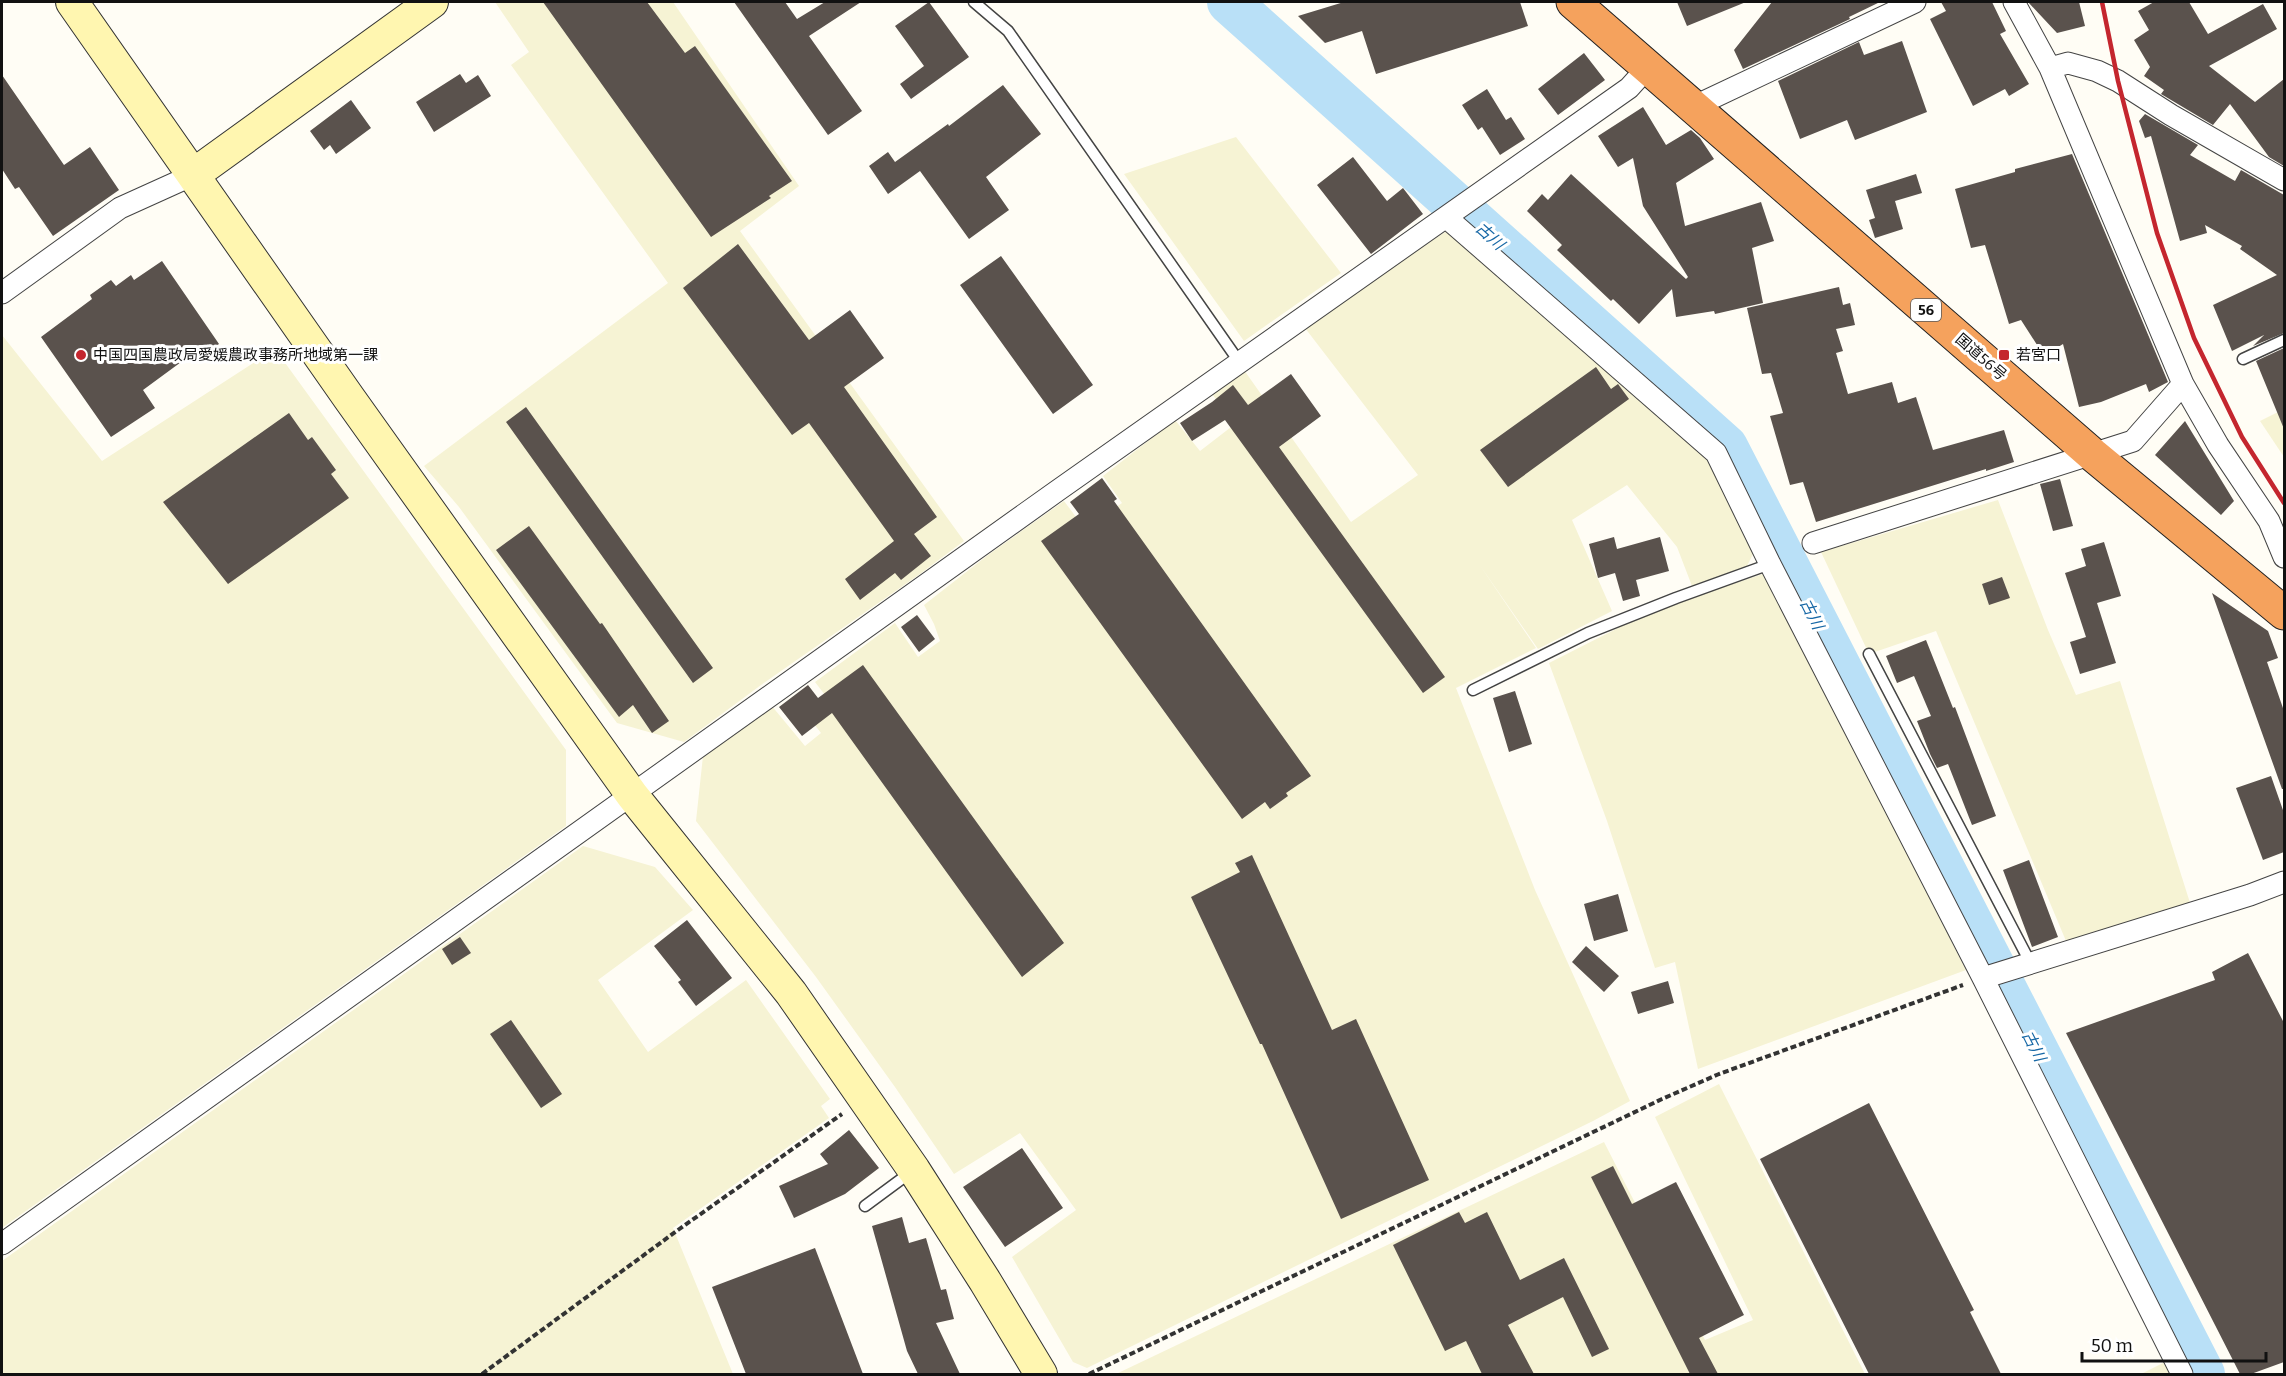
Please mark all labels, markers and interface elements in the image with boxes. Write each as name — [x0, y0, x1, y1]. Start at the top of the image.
water label: 古川 — [1472, 218, 1510, 255]
road number: 56 — [1911, 299, 1941, 321]
street label: 国道56号 — [1952, 330, 2010, 384]
place label: 中国四国農政局愛媛農政事務所地域第一課 — [93, 346, 378, 364]
place label: 若宮口 — [2016, 346, 2061, 364]
marker: 中国四国農政局愛媛農政事務所地域第一課 — [74, 348, 88, 362]
marker: 若宮口 — [1997, 348, 2011, 362]
water label: 古川 — [1796, 595, 1829, 634]
water label: 古川 — [2018, 1027, 2051, 1066]
scale bar — [2082, 1325, 2266, 1363]
text: 50 m — [2091, 1335, 2133, 1357]

